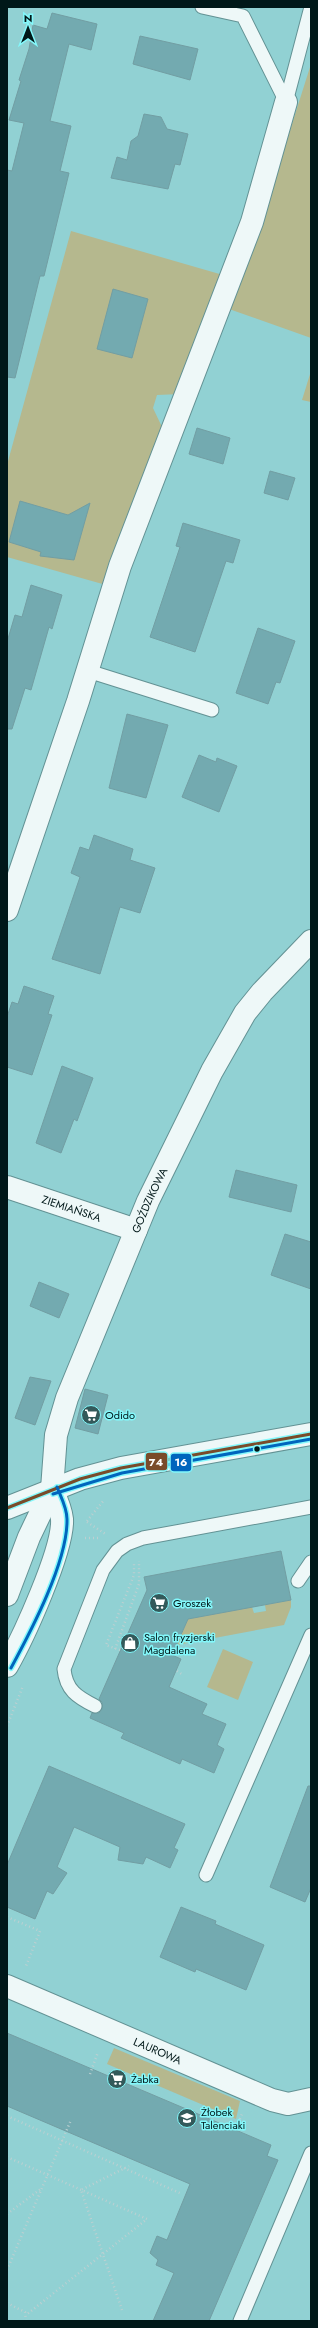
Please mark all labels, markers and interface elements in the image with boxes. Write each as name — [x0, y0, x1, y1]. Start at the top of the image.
north arrow — [8, 8, 48, 48]
text: N — [24, 10, 32, 26]
street label: GOŹDZIKOWA — [128, 1164, 172, 1235]
street label: ZIEMIAŃSKA — [40, 1191, 104, 1226]
supermarket icon: Odido — [80, 1404, 102, 1426]
place label: Odido — [105, 1407, 135, 1423]
unlabelled marker — [252, 1444, 262, 1454]
line badge: 74 — [145, 1452, 168, 1471]
line badge: 16 — [170, 1453, 192, 1472]
text: 74 — [149, 1454, 163, 1470]
text: 16 — [175, 1454, 187, 1470]
supermarket icon: Groszek — [148, 1592, 170, 1614]
place label: Groszek — [173, 1595, 211, 1611]
place label: Salon fryzjerski Magdalena — [144, 1629, 215, 1658]
shop icon: Salon fryzjerski Magdalena — [119, 1632, 141, 1654]
street label: LAUROWA — [131, 2033, 185, 2069]
supermarket icon: Żabka — [106, 2068, 128, 2090]
place label: Żabka — [131, 2071, 159, 2087]
place label: Żłobek Talenciaki — [201, 2104, 246, 2133]
school or university icon: Żłobek Talenciaki — [176, 2107, 198, 2129]

